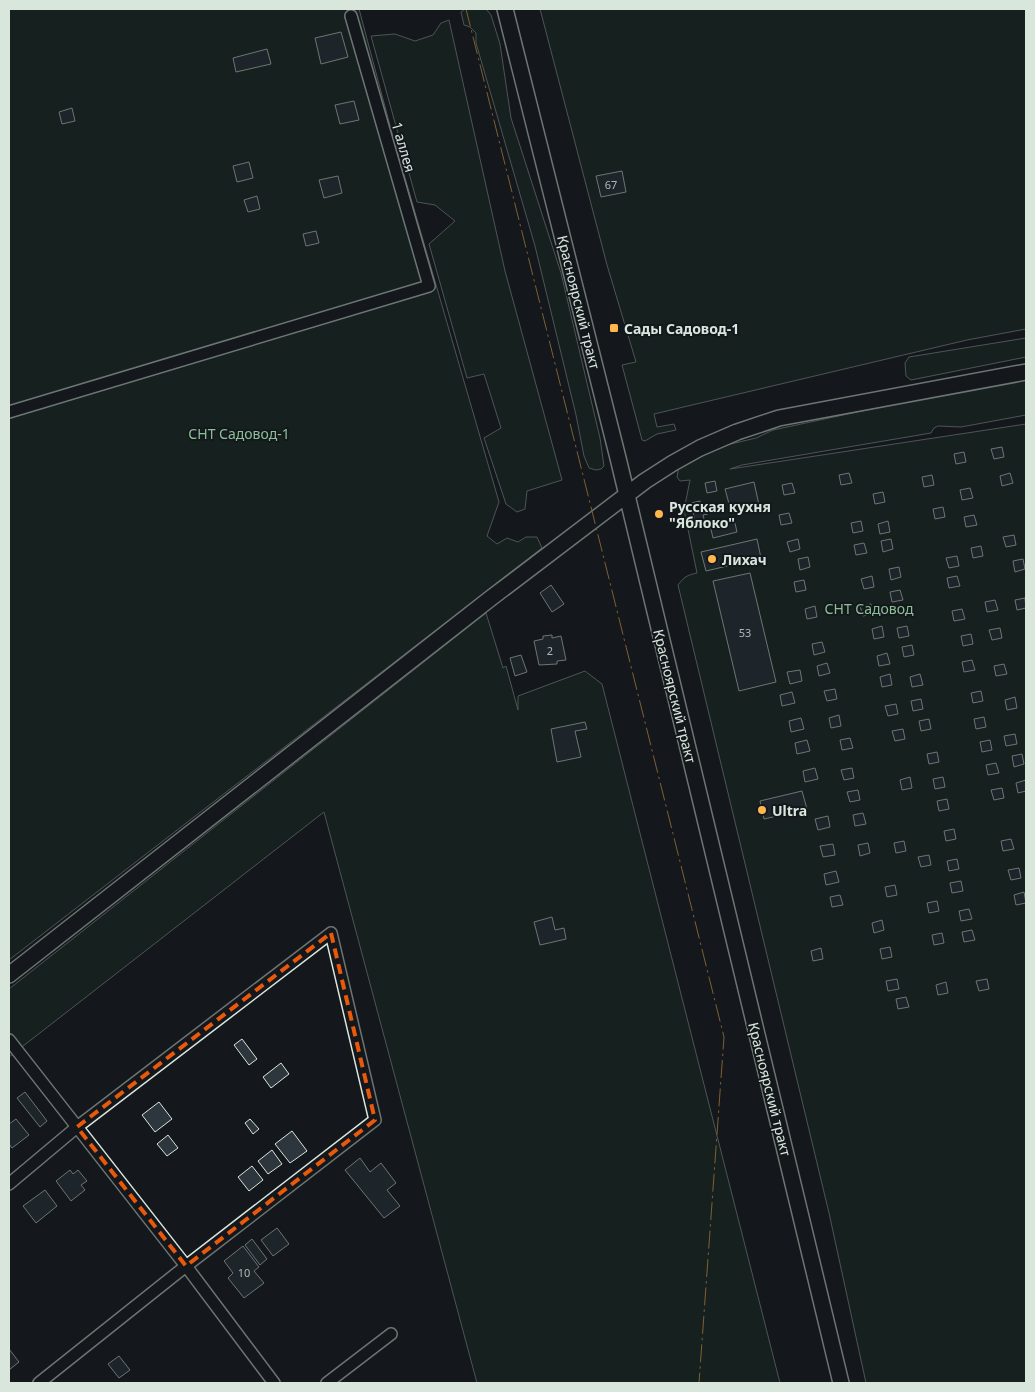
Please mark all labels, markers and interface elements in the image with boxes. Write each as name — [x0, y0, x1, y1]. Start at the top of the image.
street label: 1 аллея — [388, 120, 420, 174]
house number: 67 — [605, 177, 617, 192]
street label: Красноярский тракт — [553, 233, 605, 371]
place label: Сады Садовод-1 — [624, 319, 739, 338]
marker: Сады Садовод-1 — [608, 322, 620, 334]
park label: СНТ Садовод-1 — [188, 424, 290, 443]
place label: Русская кухня "Яблоко" — [669, 497, 771, 532]
marker: Русская кухня "Яблоко" — [653, 508, 665, 520]
place label: Лихач — [722, 550, 767, 569]
marker: Лихач — [706, 553, 718, 565]
park label: СНТ Садовод — [825, 599, 914, 618]
house number: 53 — [739, 625, 751, 640]
street label: Красноярский тракт — [649, 627, 701, 765]
house number: 2 — [547, 643, 553, 658]
place label: Ultra — [772, 801, 807, 820]
marker: Ultra — [756, 804, 768, 816]
street label: Красноярский тракт — [744, 1020, 796, 1158]
house number: 10 — [238, 1265, 250, 1280]

